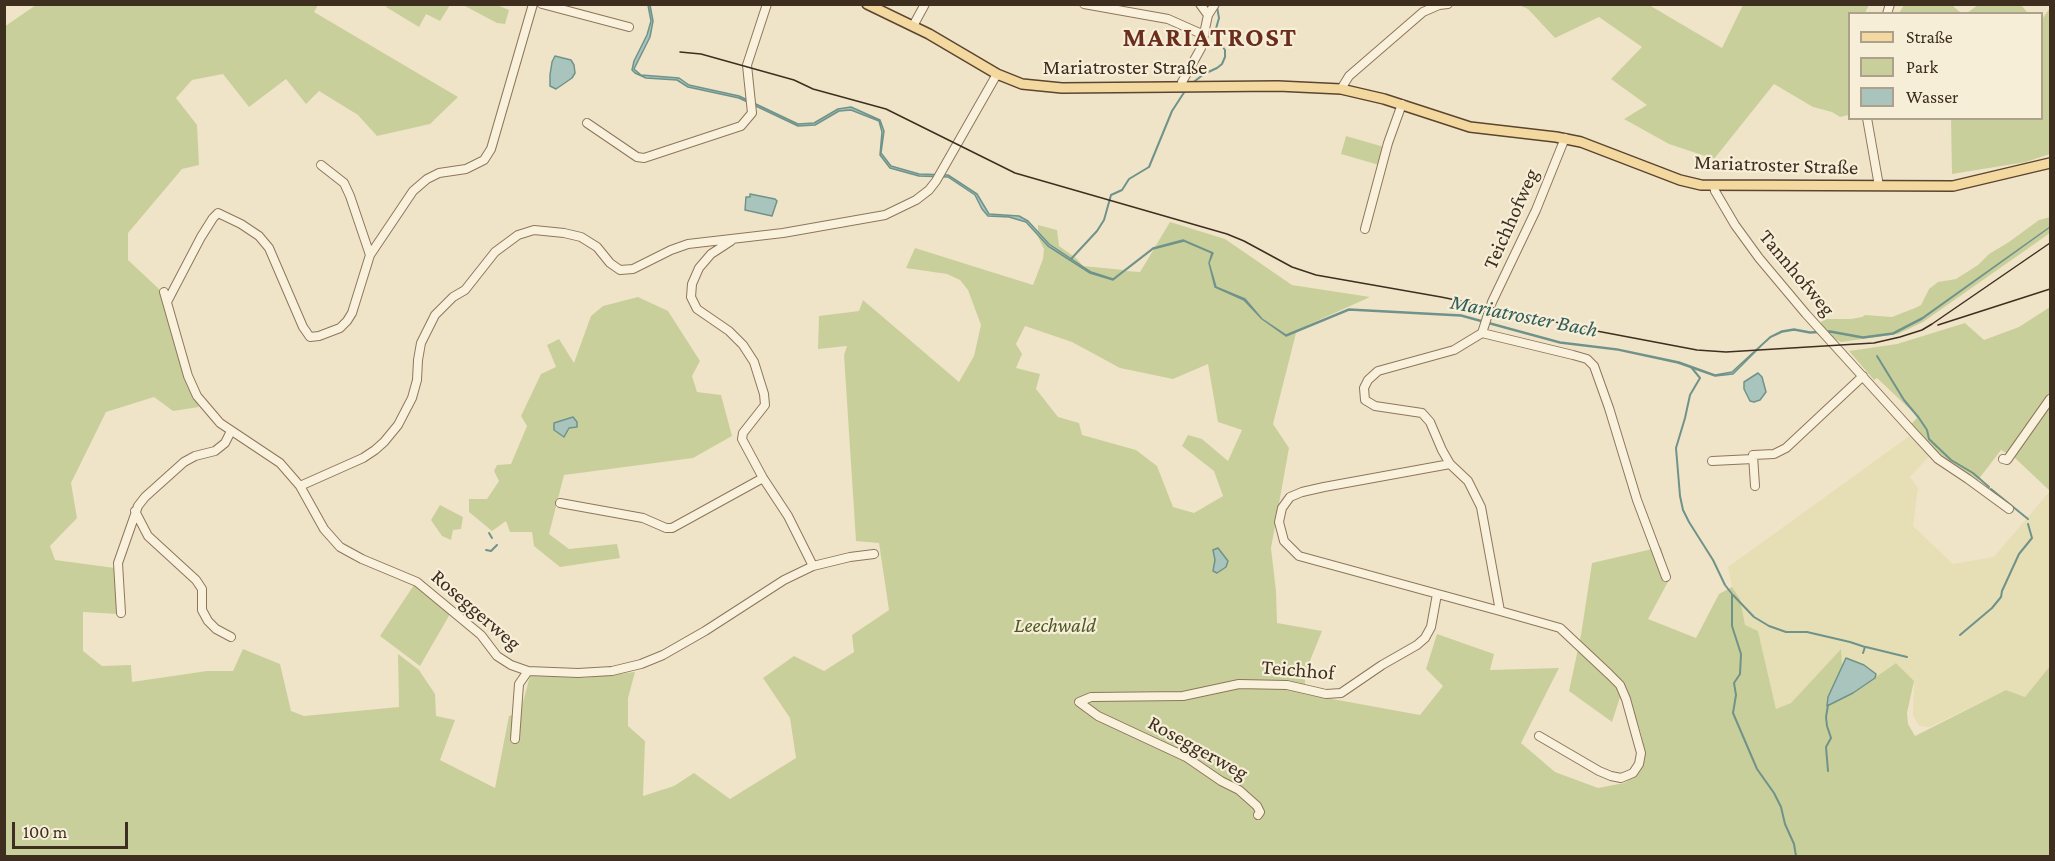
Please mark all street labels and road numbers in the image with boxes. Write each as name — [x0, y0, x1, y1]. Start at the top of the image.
street label: Mariatroster Straße — [1043, 55, 1207, 81]
street label: Mariatroster Straße — [1693, 150, 1859, 180]
street label: Teichhofweg — [1478, 165, 1544, 273]
street label: Tannhofweg — [1754, 225, 1840, 321]
street label: Roseggerweg — [426, 564, 526, 656]
street label: Teichhof — [1260, 654, 1336, 686]
street label: Roseggerweg — [1143, 710, 1253, 786]

